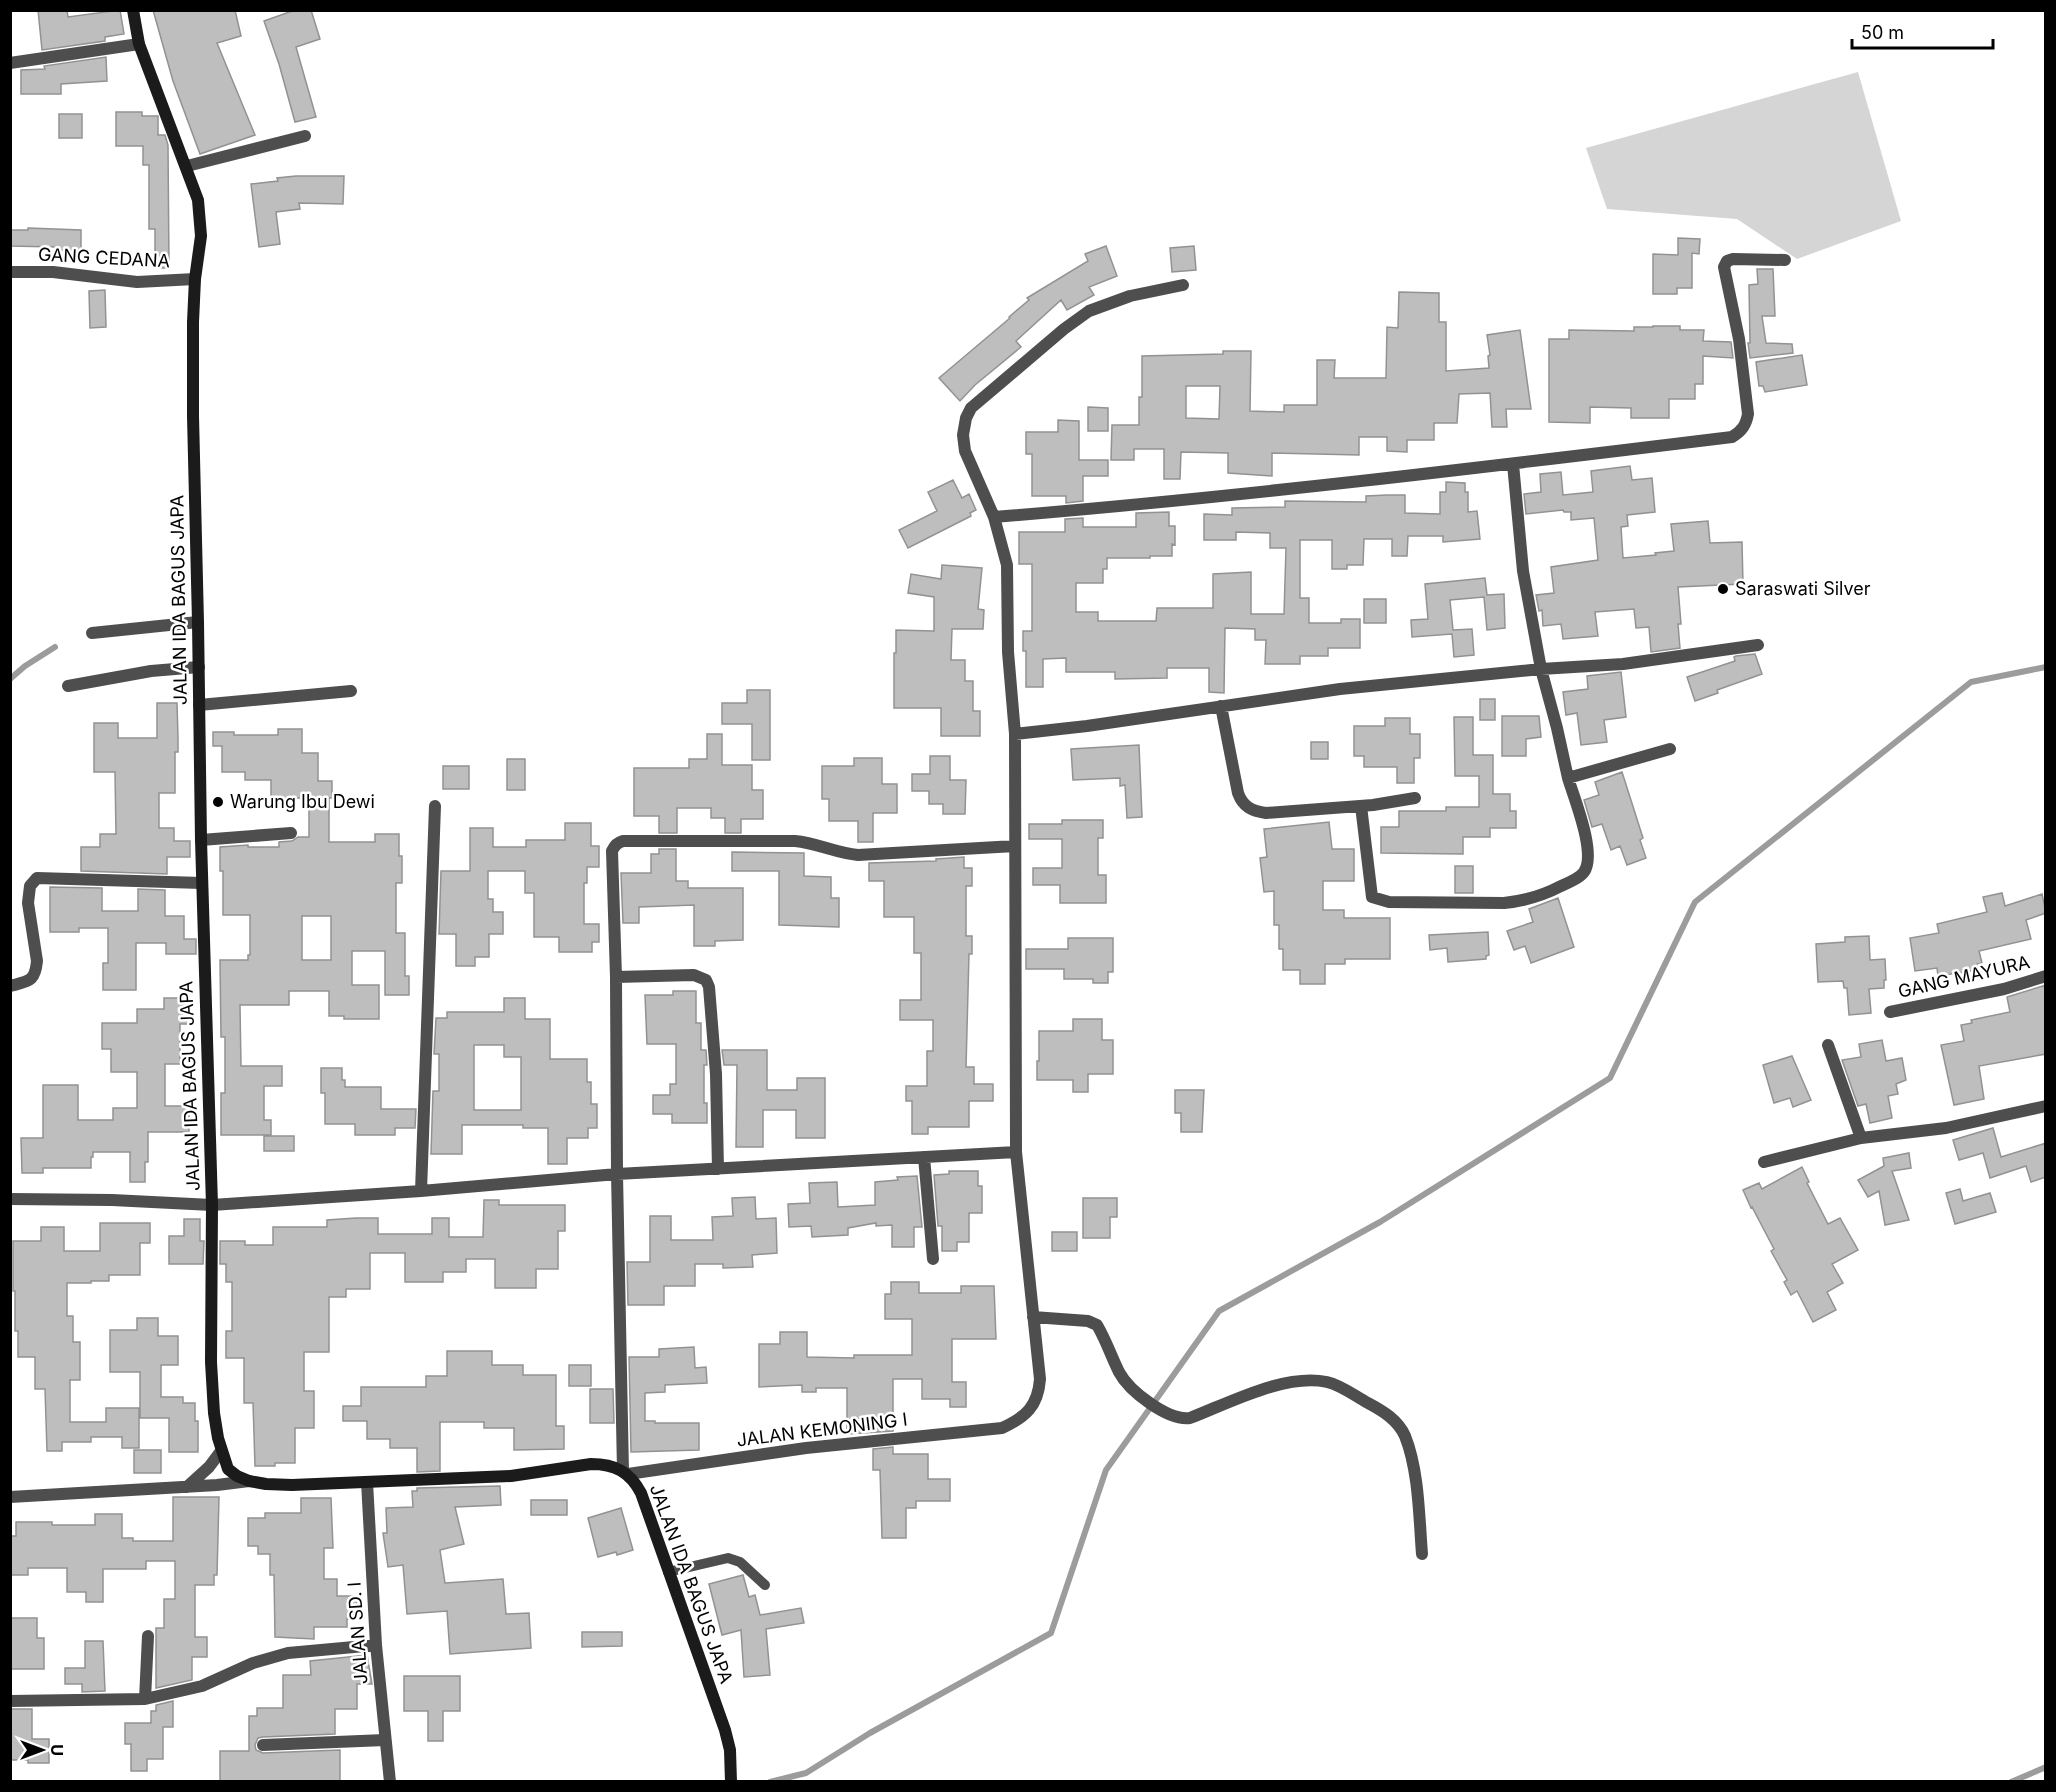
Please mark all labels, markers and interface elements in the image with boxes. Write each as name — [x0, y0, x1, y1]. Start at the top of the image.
scale bar — [1852, 12, 1993, 50]
text: 50 m — [1861, 22, 1904, 43]
street label: GANG CEDANA — [37, 244, 171, 271]
street label: JALAN IDA BAGUS JAPA — [166, 495, 191, 705]
place label: Saraswati Silver — [1735, 578, 1871, 599]
marker: Saraswati Silver — [1716, 582, 1730, 596]
place label: Warung Ibu Dewi — [230, 791, 375, 812]
marker: Warung Ibu Dewi — [211, 795, 225, 809]
street label: GANG MAYURA — [1896, 951, 2032, 1002]
street label: JALAN IDA BAGUS JAPA — [175, 981, 204, 1191]
street label: JALAN KEMONING I — [735, 1409, 908, 1450]
street label: JALAN IDA BAGUS JAPA — [646, 1481, 737, 1686]
street label: JALAN SD. I — [343, 1581, 372, 1685]
north arrow — [12, 1720, 72, 1780]
text: U — [47, 1744, 67, 1756]

